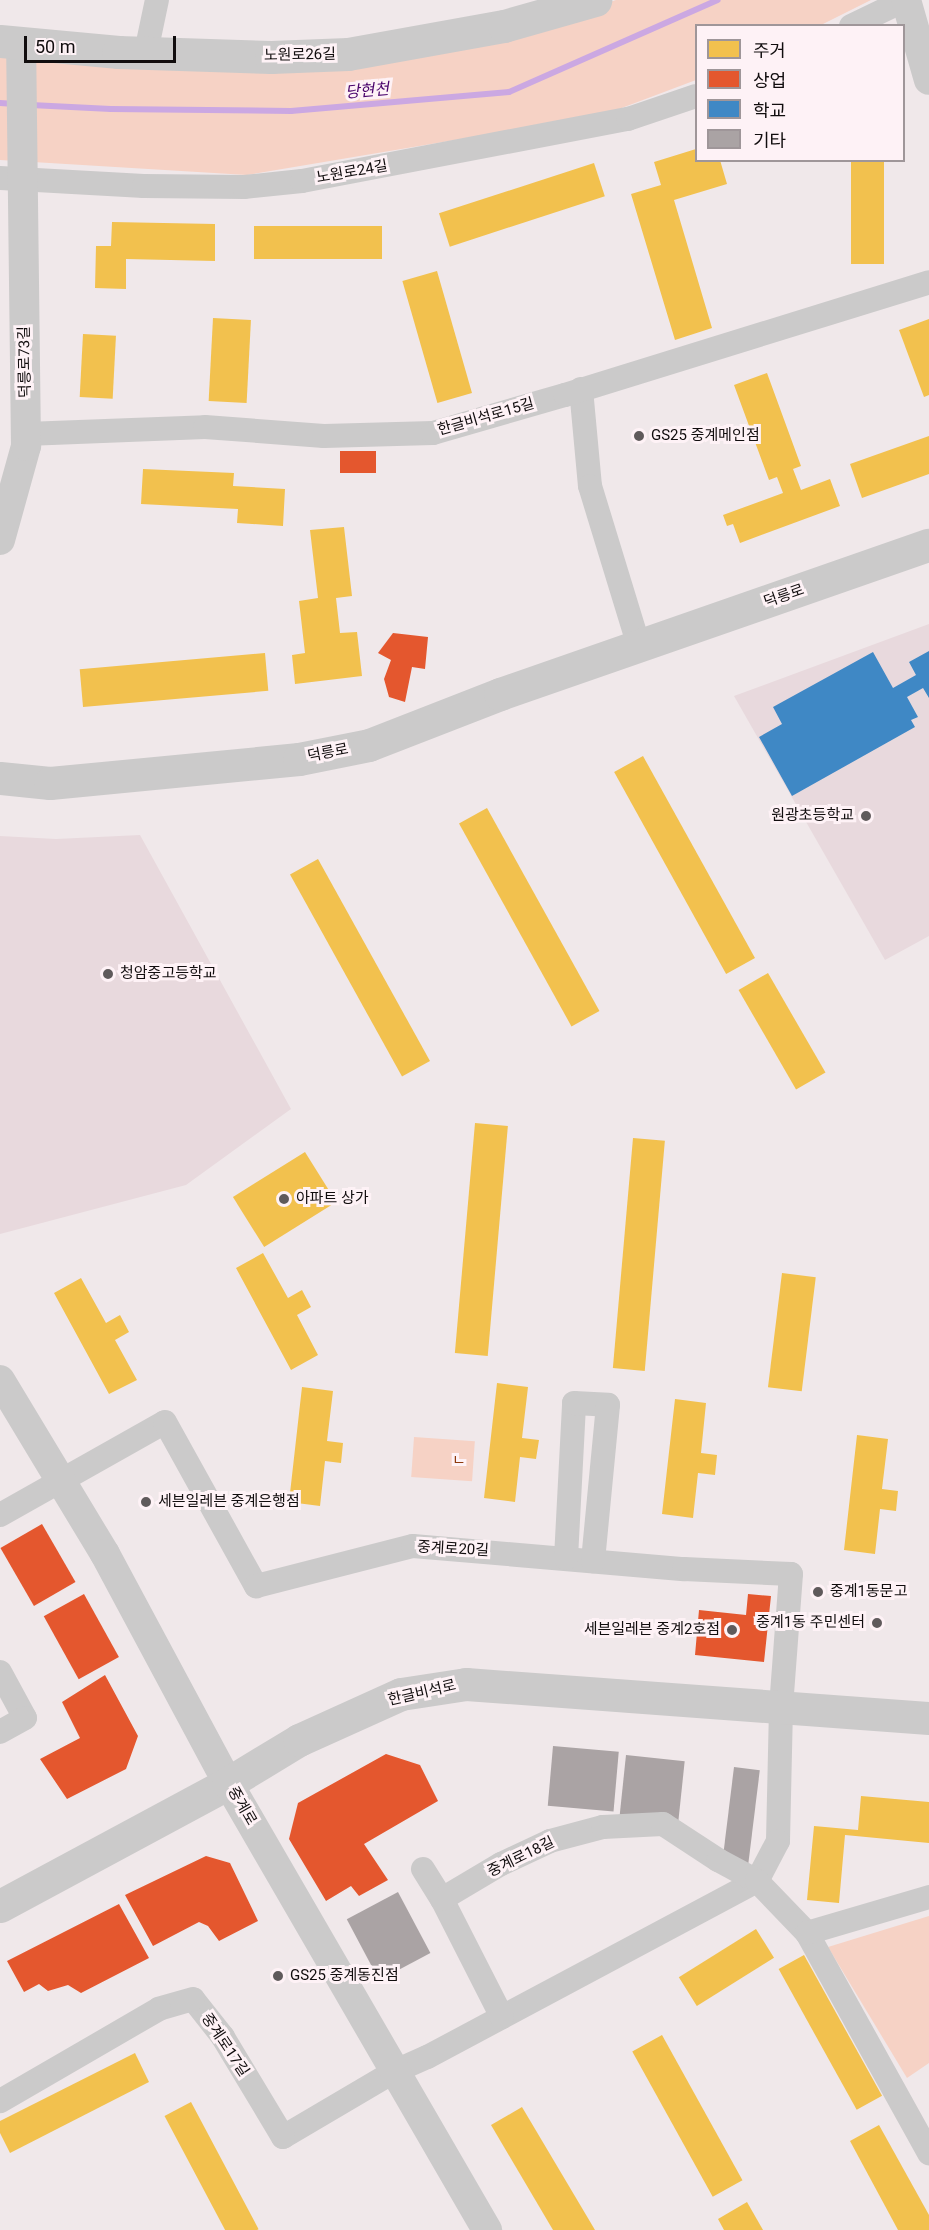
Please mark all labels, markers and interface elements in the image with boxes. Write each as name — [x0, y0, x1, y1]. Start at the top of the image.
scale bar — [27, 24, 178, 62]
legend — [695, 24, 905, 162]
text: 50 m — [35, 36, 75, 57]
text: 주거 — [753, 40, 786, 61]
street label: 노원로26길 — [264, 45, 336, 65]
text: 상업 — [753, 70, 786, 91]
water label: 당현천 — [344, 80, 390, 102]
text: 학교 — [753, 100, 786, 121]
text: 기타 — [753, 130, 786, 151]
street label: 노원로24길 — [315, 157, 389, 187]
street label: 덕릉로73길 — [15, 326, 35, 398]
street label: 한글비석로15길 — [436, 395, 536, 439]
place label: GS25 중계메인점 — [651, 427, 760, 445]
marker: GS25 중계메인점 — [632, 429, 646, 443]
street label: 덕릉로 — [761, 581, 807, 611]
street label: 덕릉로 — [306, 740, 350, 766]
place label: 원광초등학교 — [771, 807, 854, 825]
marker: 원광초등학교 — [859, 809, 873, 823]
place label: 청암중고등학교 — [120, 965, 217, 983]
marker: 청암중고등학교 — [101, 967, 115, 981]
place label: 아파트 상가 — [296, 1190, 369, 1208]
marker: 아파트 상가 — [277, 1192, 291, 1206]
park label: ㄴ — [452, 1452, 466, 1470]
place label: 세븐일레븐 중계은행점 — [158, 1493, 300, 1511]
marker: 세븐일레븐 중계은행점 — [139, 1495, 153, 1509]
street label: 중계로20길 — [417, 1538, 489, 1560]
place label: 중계1동문고 — [830, 1583, 907, 1601]
marker: 중계1동문고 — [811, 1585, 825, 1599]
place label: 중계1동 주민센터 — [756, 1614, 865, 1632]
marker: 중계1동 주민센터 — [870, 1616, 884, 1630]
place label: 세븐일레븐 중계2호점 — [584, 1621, 720, 1639]
marker: 세븐일레븐 중계2호점 — [725, 1623, 739, 1637]
street label: 한글비석로 — [386, 1676, 458, 1710]
street label: 중계로 — [224, 1784, 260, 1828]
street label: 중계로18길 — [485, 1833, 557, 1881]
place label: GS25 중계동진점 — [290, 1967, 399, 1985]
marker: GS25 중계동진점 — [271, 1969, 285, 1983]
street label: 중계로17길 — [197, 2010, 253, 2080]

